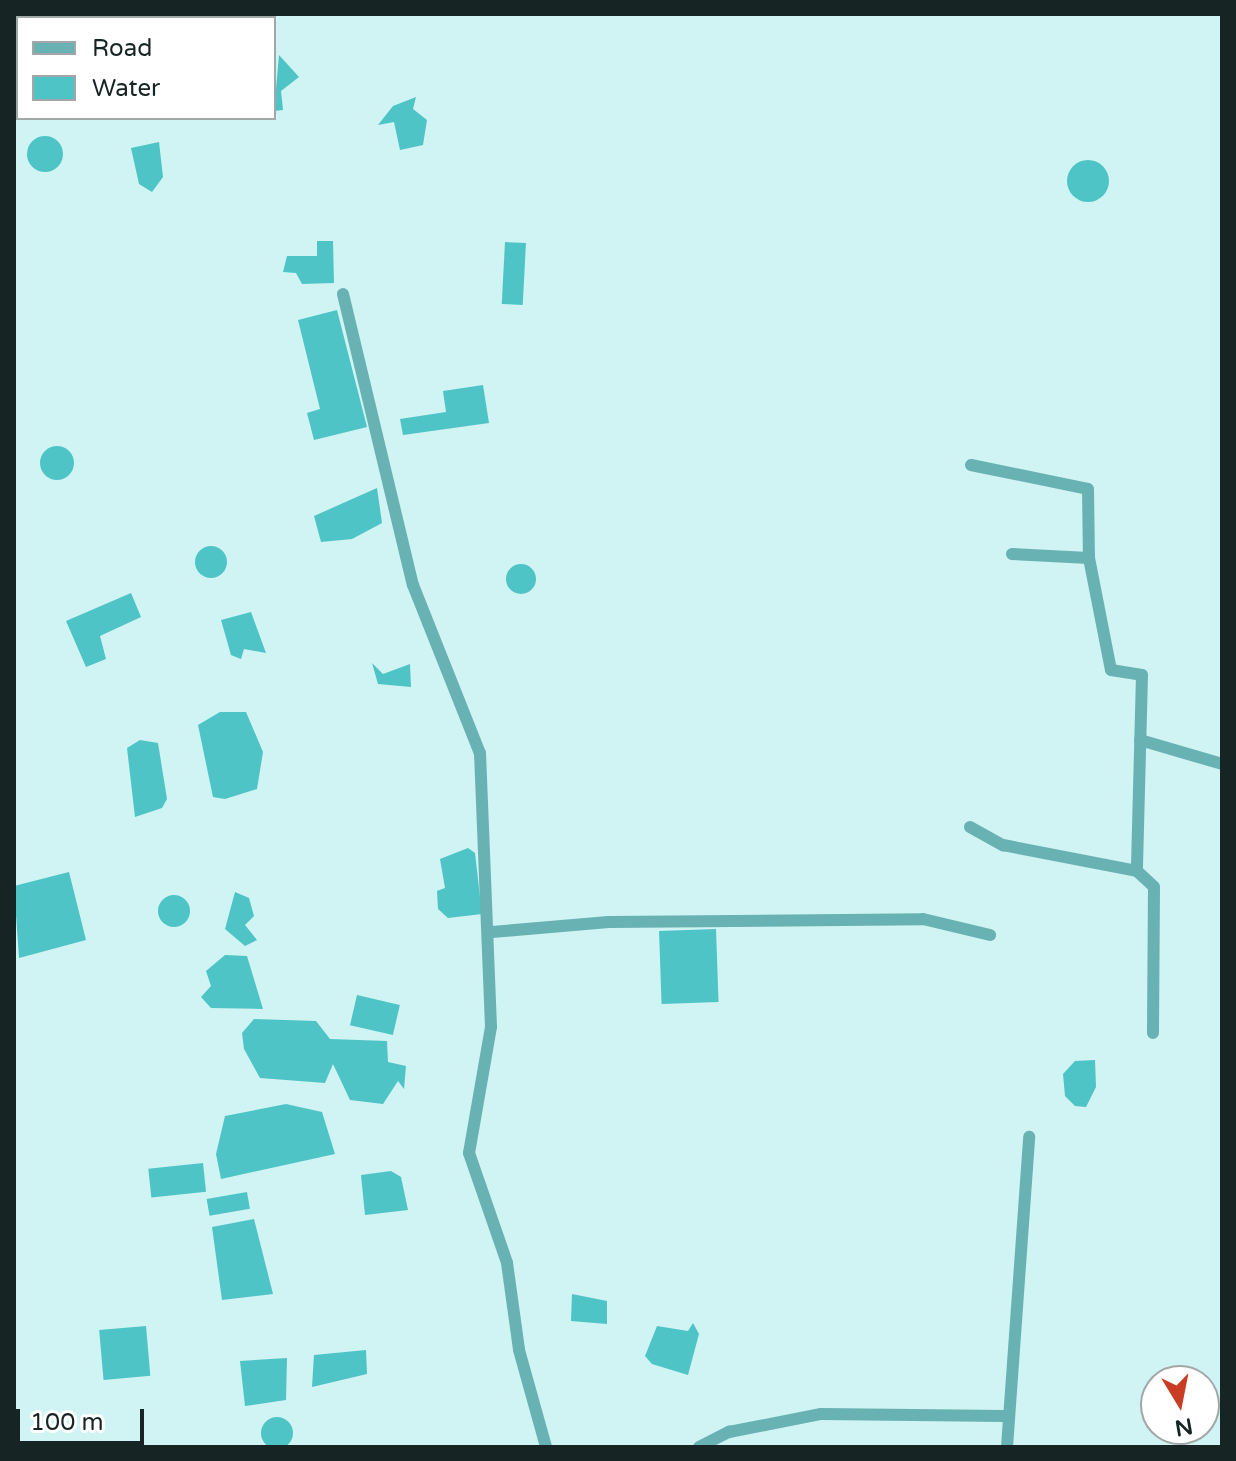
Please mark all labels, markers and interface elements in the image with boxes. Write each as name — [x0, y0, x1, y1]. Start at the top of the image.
legend — [16, 16, 276, 120]
text: Road — [92, 34, 152, 63]
text: Water — [92, 74, 160, 103]
north arrow — [1140, 1365, 1220, 1445]
scale bar — [20, 1393, 148, 1443]
text: 100 m — [30, 1408, 104, 1437]
text: N — [1173, 1412, 1195, 1441]

